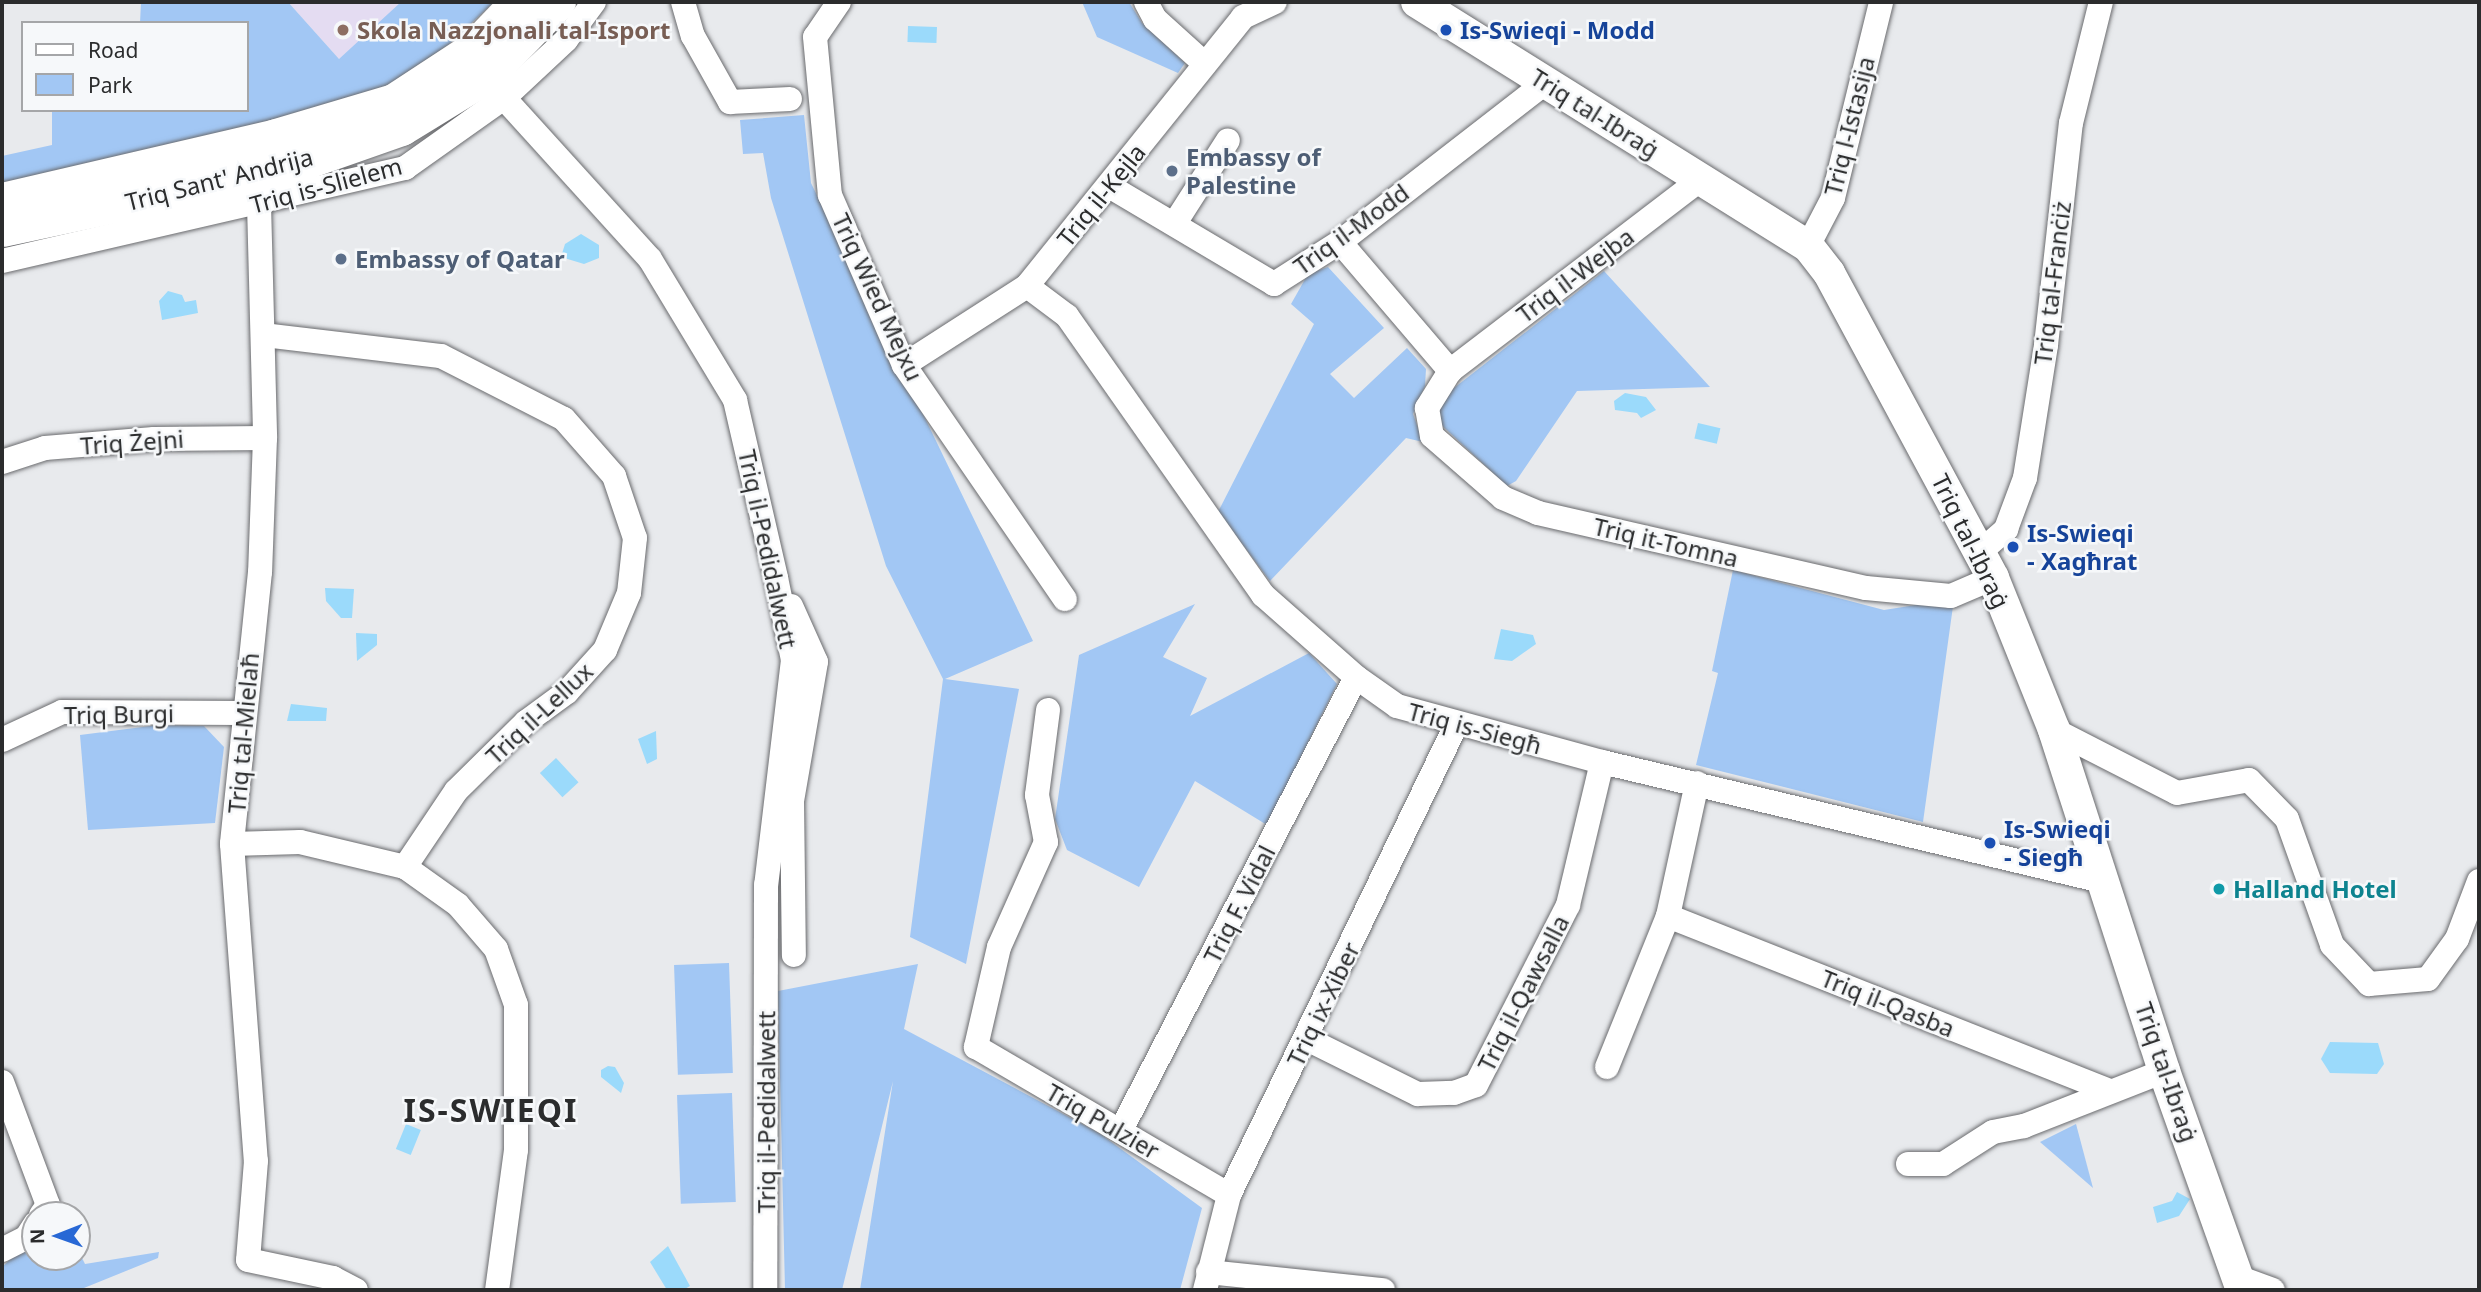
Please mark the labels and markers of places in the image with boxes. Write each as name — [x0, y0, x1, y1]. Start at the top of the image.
place label: Skola Nazzjonali tal-Isport — [357, 16, 670, 44]
place label: Is-Swieqi - Modd — [1460, 16, 1655, 44]
marker: Skola Nazzjonali tal-Isport — [335, 22, 351, 38]
marker: Is-Swieqi - Modd — [1438, 22, 1454, 38]
place label: Embassy of Palestine — [1186, 143, 1321, 199]
marker: Embassy of Palestine — [1164, 163, 1180, 179]
place label: Embassy of Qatar — [355, 245, 565, 273]
marker: Embassy of Qatar — [333, 251, 349, 267]
place label: Is-Swieqi - Xagħrat — [2027, 519, 2137, 575]
marker: Is-Swieqi - Xagħrat — [2005, 539, 2021, 555]
place label: Is-Swieqi - Siegħ — [2004, 815, 2111, 871]
marker: Is-Swieqi - Siegħ — [1982, 835, 1998, 851]
place label: Halland Hotel — [2233, 875, 2397, 903]
marker: Halland Hotel — [2211, 881, 2227, 897]

